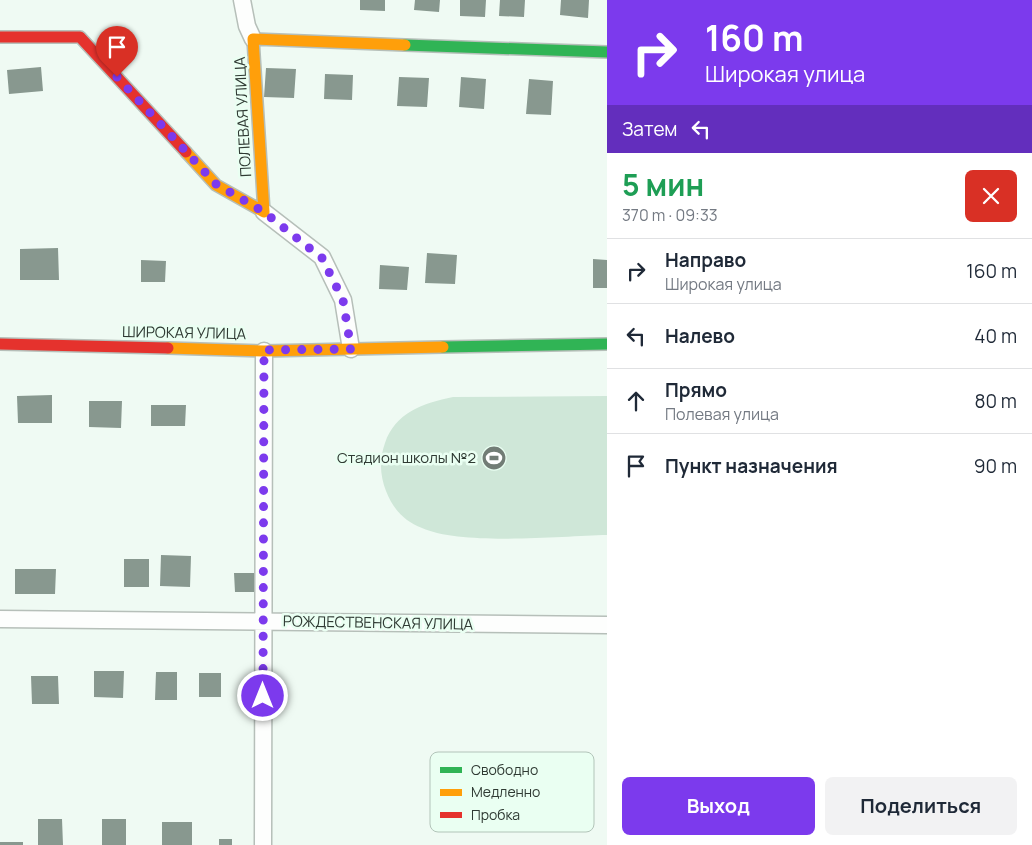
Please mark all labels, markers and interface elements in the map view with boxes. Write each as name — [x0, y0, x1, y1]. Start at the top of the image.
text: 160 m — [705, 14, 804, 62]
icon: right — [622, 20, 687, 85]
pin — [96, 26, 138, 77]
icon: arrive — [103, 33, 131, 61]
street label: ПОЛЕВАЯ УЛИЦА — [229, 56, 256, 178]
text: Широкая улица — [705, 59, 865, 89]
icon: left — [687, 115, 715, 143]
text: Затем — [622, 116, 677, 142]
text: 5 мин — [622, 164, 704, 205]
button: close — [965, 170, 1017, 222]
text: 370 m · 09:33 — [622, 204, 718, 226]
text: Направо — [665, 247, 746, 273]
icon: right — [622, 257, 650, 285]
text: 160 m — [966, 258, 1017, 284]
text: Широкая улица — [665, 273, 782, 295]
street label: ШИРОКАЯ УЛИЦА — [122, 321, 247, 344]
icon: left — [622, 322, 650, 350]
text: Налево — [665, 323, 735, 349]
text: 40 m — [974, 323, 1017, 349]
text: Прямо — [665, 377, 727, 403]
icon: ahead — [622, 387, 650, 415]
text: 80 m — [974, 388, 1017, 414]
text: Полевая улица — [665, 403, 779, 425]
sports icon: Стадион школы №2 — [481, 445, 507, 471]
place label: Стадион школы №2 — [337, 447, 476, 468]
icon: arrive — [622, 452, 650, 480]
text: Пункт назначения — [665, 453, 838, 479]
text: 90 m — [974, 453, 1017, 479]
street label: РОЖДЕСТВЕНСКАЯ УЛИЦА — [283, 610, 474, 635]
position arrow — [236, 669, 288, 721]
legend — [430, 752, 594, 832]
text: Свободно — [471, 760, 538, 779]
button: Выход — [622, 777, 815, 835]
button: Поделиться — [825, 777, 1017, 835]
text: Медленно — [471, 782, 540, 801]
text: Пробка — [471, 805, 520, 824]

